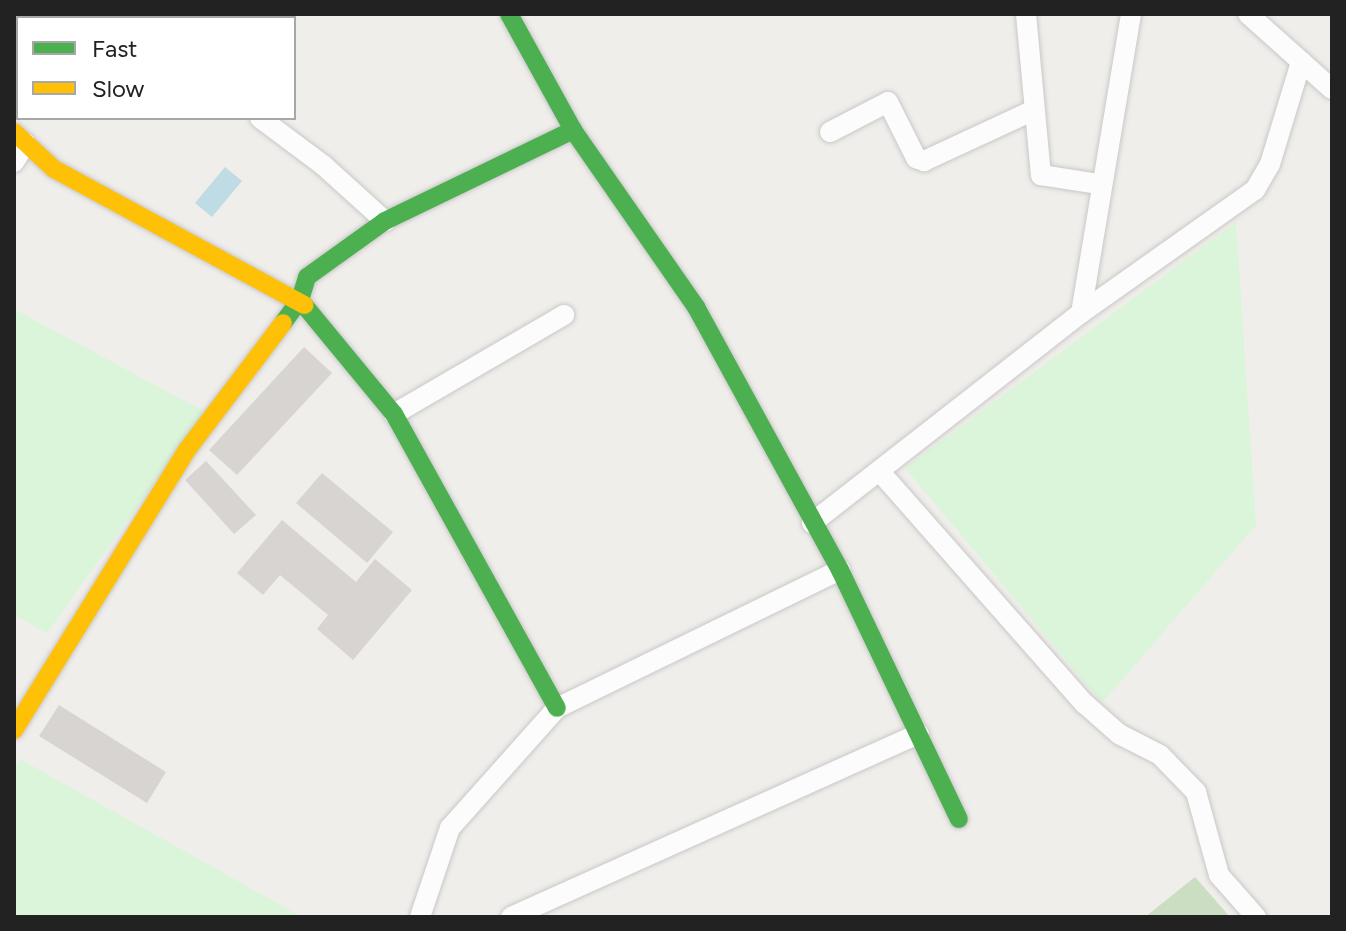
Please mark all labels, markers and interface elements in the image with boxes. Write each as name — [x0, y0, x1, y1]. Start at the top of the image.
legend — [16, 16, 296, 120]
text: Fast — [92, 34, 137, 63]
text: Slow — [92, 74, 144, 103]

